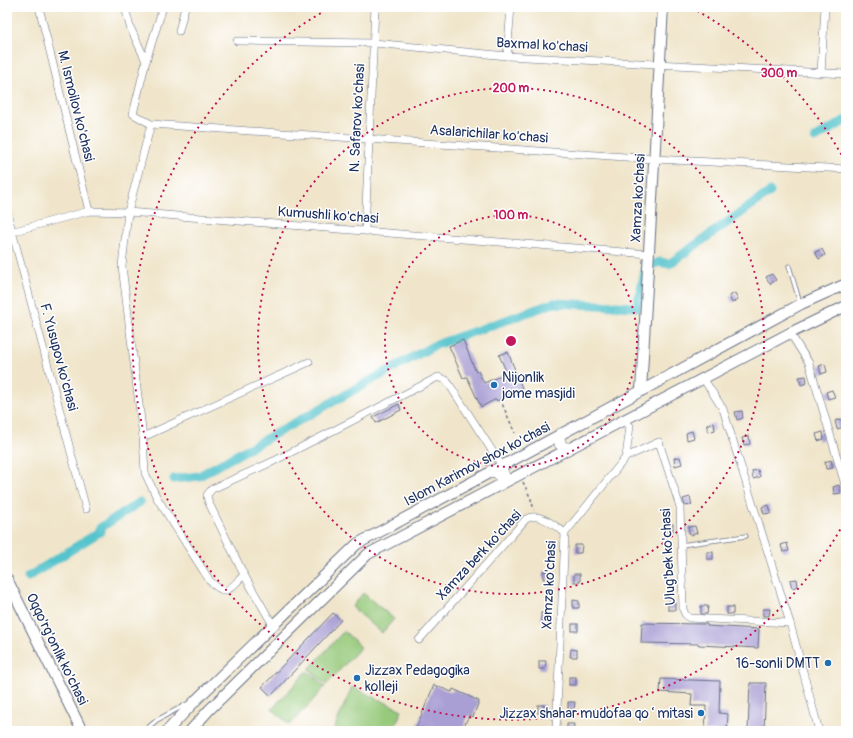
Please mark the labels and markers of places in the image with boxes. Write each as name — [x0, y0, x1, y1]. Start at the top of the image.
centre of rings — [504, 334, 518, 348]
place label: Nijonlik jome masjidi — [501, 369, 575, 402]
marker: Nijonlik jome masjidi — [489, 380, 499, 390]
place label: 16-sonli DMTT — [736, 655, 820, 672]
marker: 16-sonli DMTT — [823, 658, 833, 668]
place label: Jizzax Pedagogika kolleji — [365, 662, 470, 695]
marker: Jizzax Pedagogika kolleji — [352, 673, 362, 683]
place label: Jizzax shahar mudofaa qoʻmitasi — [499, 705, 693, 722]
marker: Jizzax shahar mudofaa qoʻmitasi — [696, 708, 706, 718]

